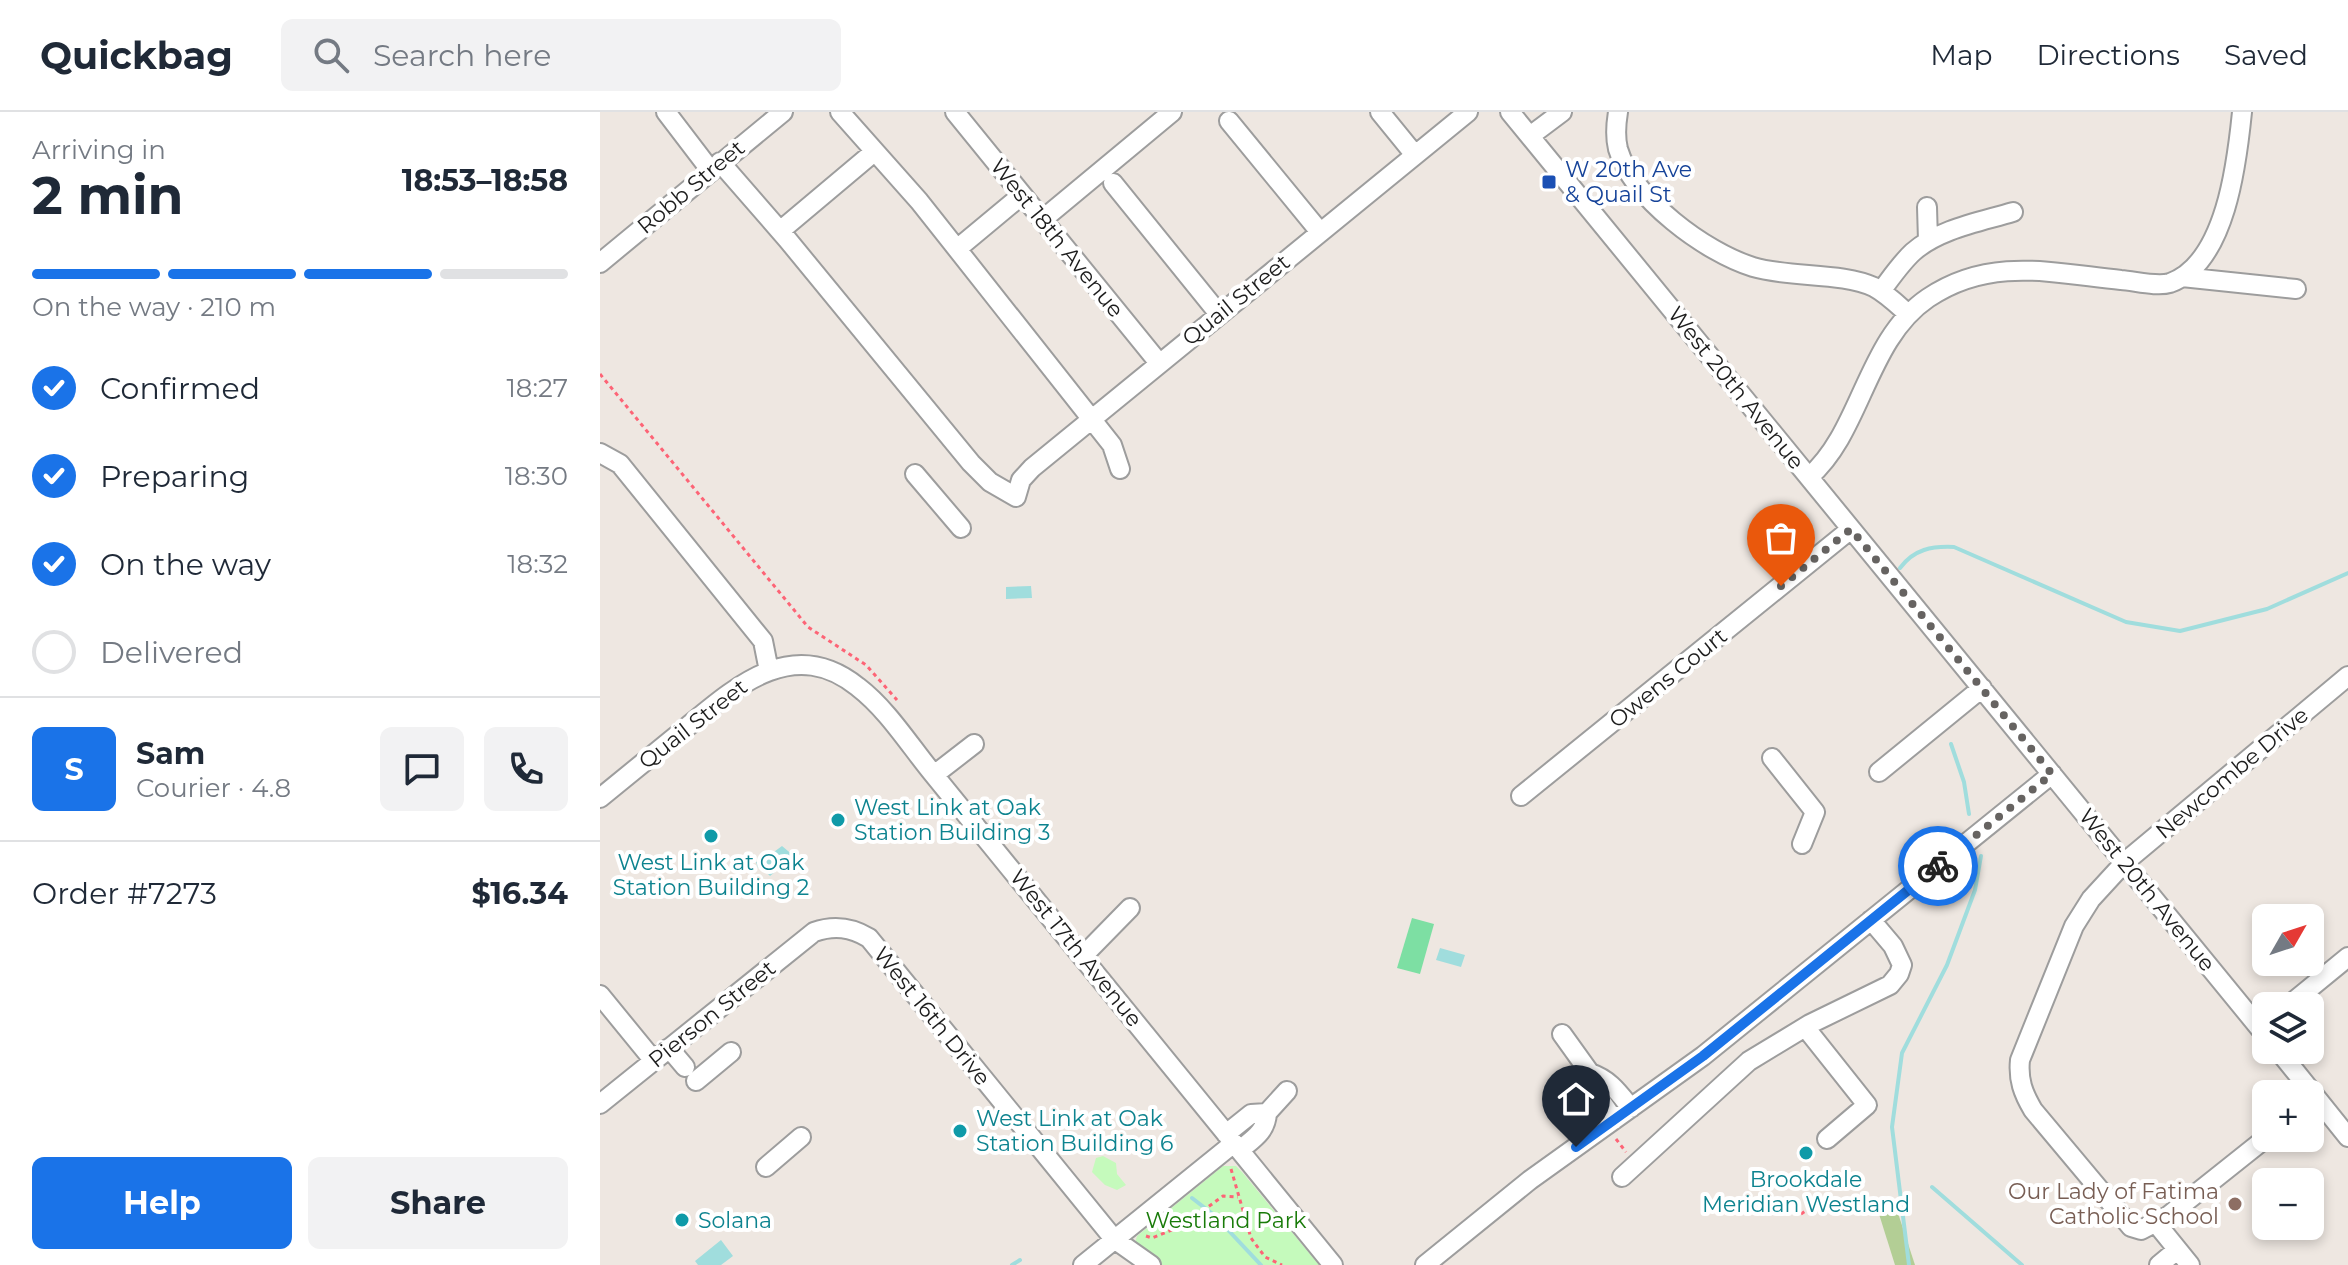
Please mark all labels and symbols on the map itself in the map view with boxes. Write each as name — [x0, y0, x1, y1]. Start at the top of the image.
street label: Robb Street — [632, 134, 750, 240]
street label: West 18th Avenue — [985, 153, 1129, 323]
place label: W 20th Ave & Quail St — [1565, 156, 1692, 208]
marker: W 20th Ave & Quail St — [1540, 173, 1558, 191]
street label: Quail Street — [1177, 248, 1295, 352]
street label: West 20th Avenue — [1662, 301, 1810, 475]
pin — [1747, 504, 1815, 586]
street label: Owens Court — [1604, 622, 1732, 734]
street label: Quail Street — [633, 673, 753, 775]
street label: Newcombe Drive — [2150, 701, 2314, 845]
place label: West Link at Oak Station Building 3 — [854, 794, 1050, 846]
street label: West 20th Avenue — [2073, 803, 2221, 977]
marker: West Link at Oak Station Building 3 — [829, 811, 847, 829]
courier — [1898, 826, 1978, 906]
marker: West Link at Oak Station Building 2 — [702, 827, 720, 845]
place label: West Link at Oak Station Building 2 — [613, 849, 809, 901]
street label: West 17th Avenue — [1004, 864, 1148, 1032]
north arrow — [2252, 904, 2324, 976]
street label: West 16th Drive — [868, 941, 996, 1091]
street label: Pierson Street — [643, 955, 781, 1073]
pin — [1542, 1065, 1610, 1147]
place label: West Link at Oak Station Building 6 — [976, 1105, 1173, 1157]
marker: West Link at Oak Station Building 6 — [951, 1122, 969, 1140]
marker: Brookdale Meridian Westland — [1797, 1144, 1815, 1162]
place label: Brookdale Meridian Westland — [1702, 1166, 1910, 1218]
place label: Our Lady of Fatima Catholic School — [2008, 1178, 2219, 1230]
marker: Our Lady of Fatima Catholic School — [2226, 1195, 2244, 1213]
place label: Solana — [698, 1207, 772, 1234]
park label: Westland Park — [1146, 1207, 1307, 1234]
marker: Solana — [673, 1211, 691, 1229]

